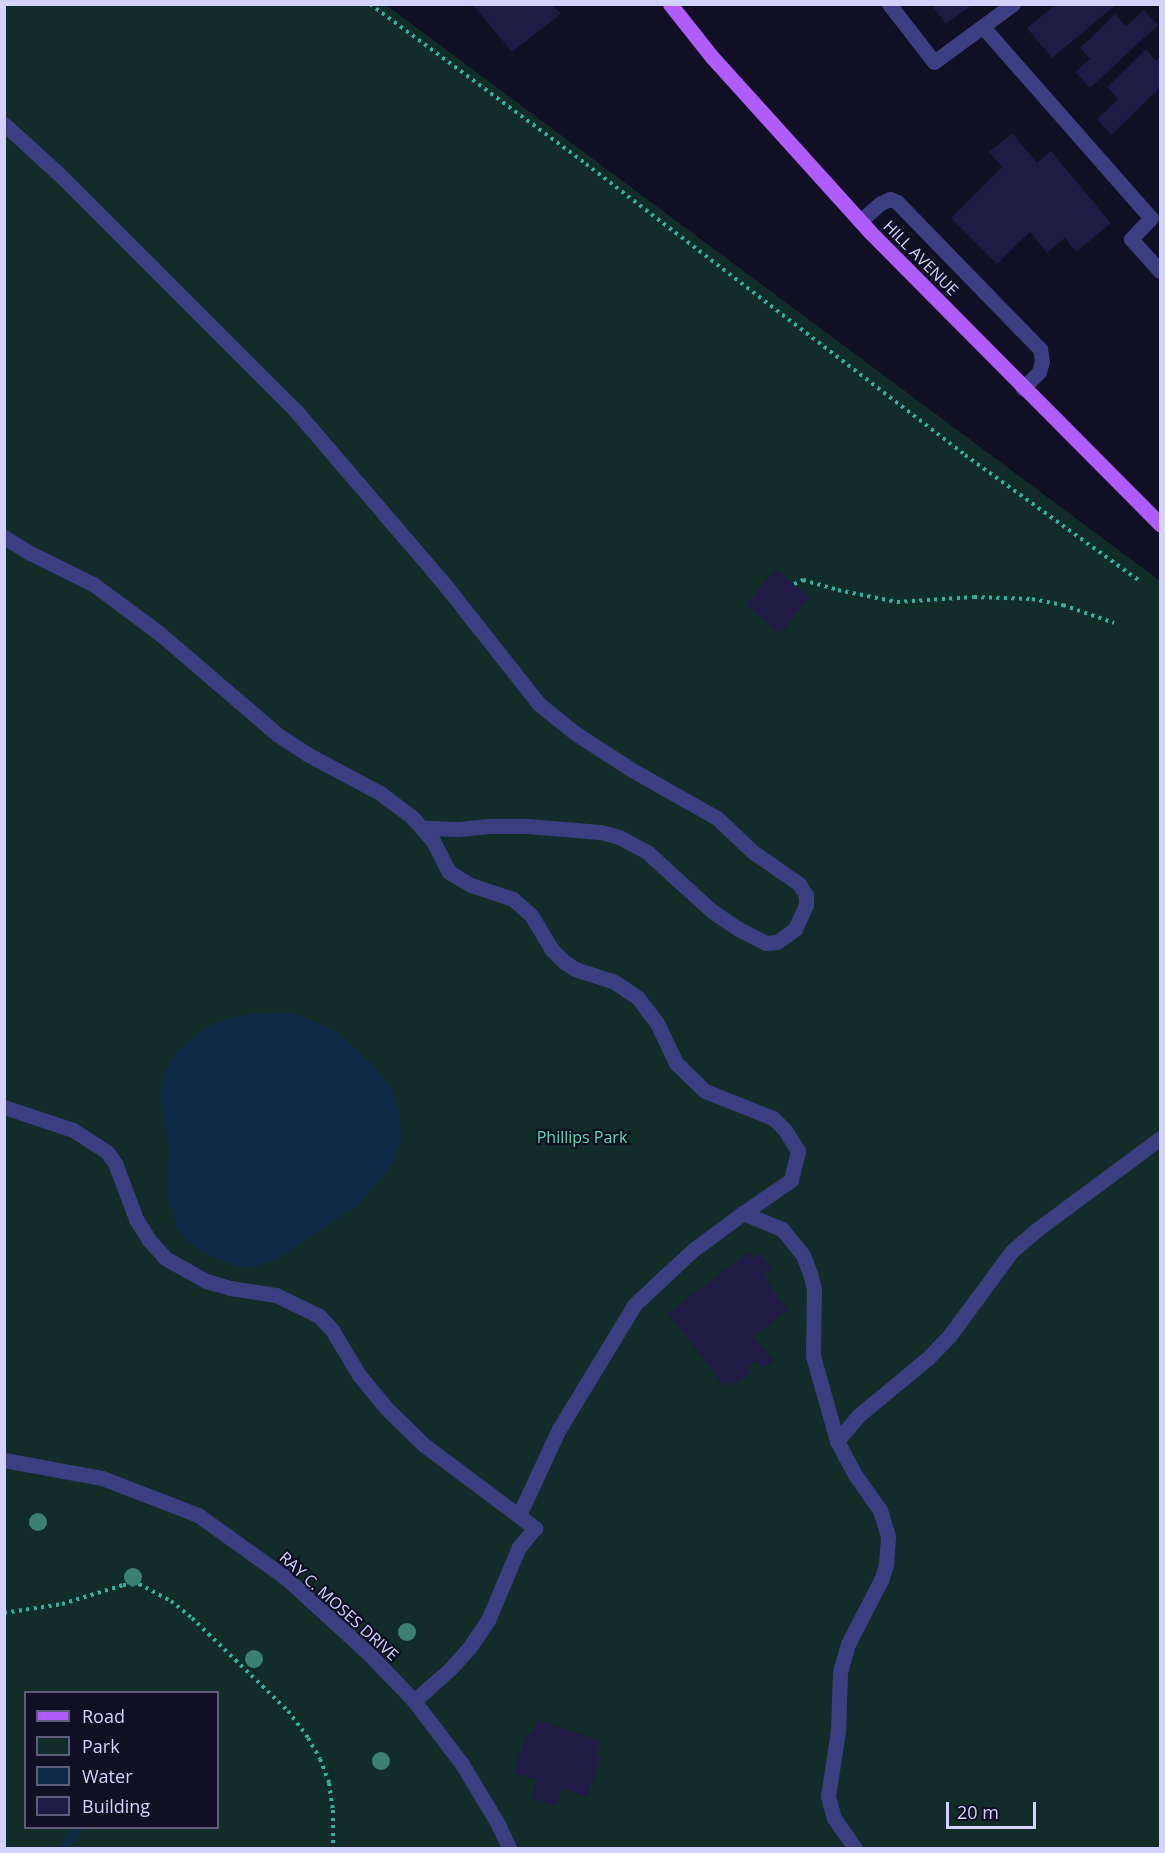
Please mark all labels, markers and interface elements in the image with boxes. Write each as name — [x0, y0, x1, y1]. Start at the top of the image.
street label: HILL AVENUE — [879, 216, 963, 300]
park label: Phillips Park — [537, 1127, 627, 1147]
street label: RAY C. MOSES DRIVE — [276, 1548, 402, 1664]
legend — [24, 1691, 219, 1829]
text: Road — [82, 1704, 125, 1728]
text: Park — [82, 1734, 120, 1758]
text: Water — [82, 1764, 133, 1788]
scale bar — [949, 1790, 1039, 1828]
text: Building — [82, 1794, 150, 1818]
text: 20 m — [957, 1800, 999, 1824]

